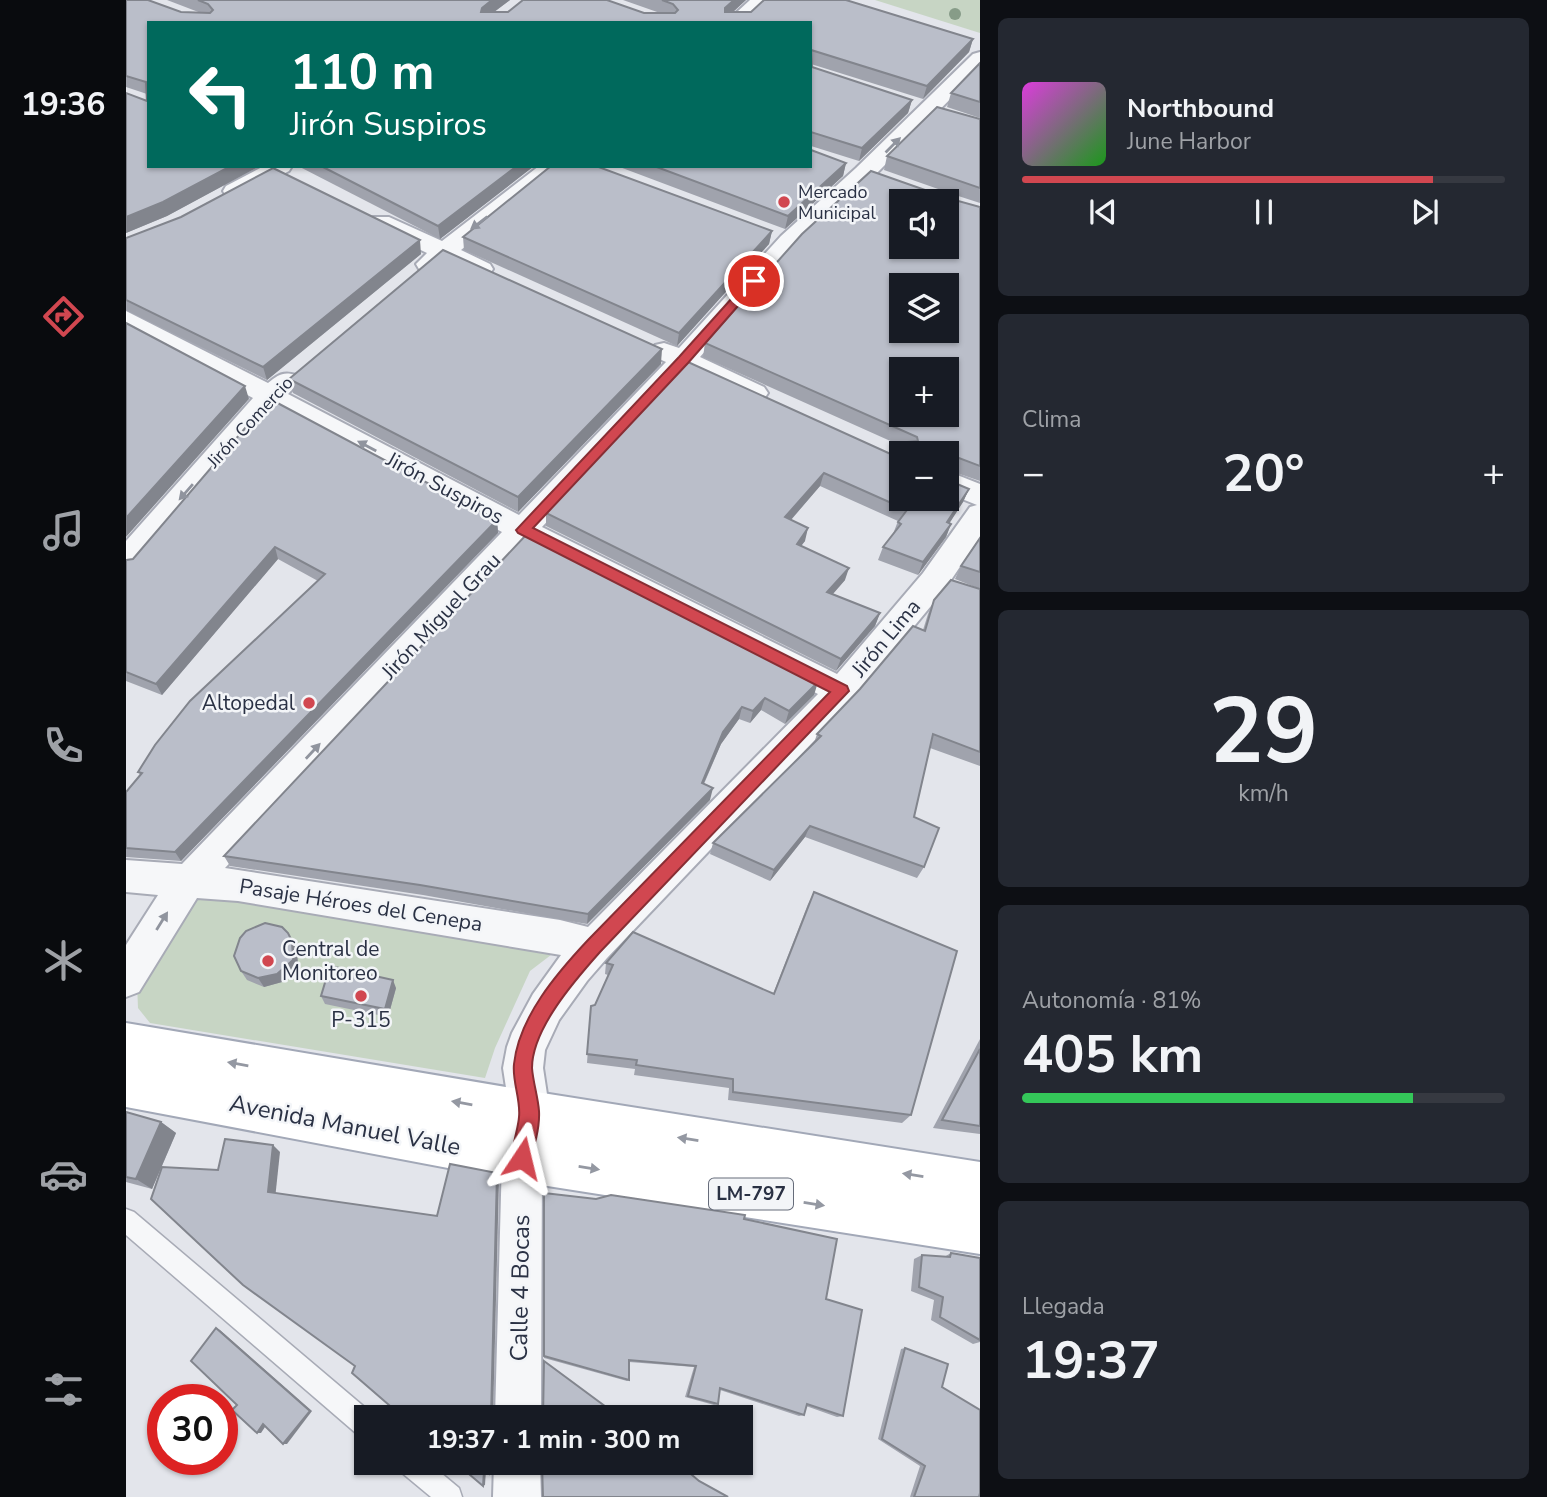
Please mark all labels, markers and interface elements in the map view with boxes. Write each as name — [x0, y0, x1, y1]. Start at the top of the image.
text: 110 m — [290, 39, 434, 106]
icon: left — [175, 49, 266, 140]
text: 19:36 — [21, 83, 105, 126]
text: Northbound — [1127, 91, 1274, 126]
text: Jirón Suspiros — [290, 103, 487, 146]
text: June Harbor — [1127, 126, 1251, 157]
one-way arrow — [884, 136, 901, 153]
place label: Mercado Municipal — [798, 180, 876, 225]
map controls — [889, 189, 959, 511]
button: sound — [889, 189, 959, 259]
icon: previous — [1084, 193, 1122, 231]
icon: pause — [1245, 193, 1283, 231]
icon: next — [1406, 193, 1444, 231]
marker: Mercado Municipal — [776, 194, 792, 210]
one-way arrow — [471, 216, 489, 231]
pin — [724, 251, 784, 311]
icon: arrive — [735, 262, 773, 300]
button: layers — [889, 273, 959, 343]
icon: directions — [39, 292, 88, 341]
button: + — [889, 357, 959, 427]
street label: Jirón Comercio — [201, 371, 299, 474]
text: Clima — [1022, 404, 1082, 435]
text: 20° — [1222, 438, 1305, 509]
one-way arrow — [358, 440, 377, 452]
button: − — [889, 441, 959, 511]
street label: Jirón Suspiros — [381, 445, 509, 531]
text: − — [1022, 448, 1045, 499]
text: + — [1482, 448, 1505, 499]
one-way arrow — [178, 483, 194, 501]
icon: music — [39, 506, 88, 555]
street label: Jirón Miguel Grau — [374, 547, 507, 686]
street label: Jirón Lima — [845, 593, 927, 684]
text: 29 — [1209, 670, 1318, 794]
place label: Altopedal — [202, 689, 296, 717]
marker: Altopedal — [301, 695, 317, 711]
icon: phone — [39, 721, 88, 770]
one-way arrow — [304, 743, 321, 760]
text: km/h — [1238, 778, 1289, 809]
street label: Pasaje Héroes del Cenepa — [238, 872, 484, 938]
one-way arrow — [156, 912, 169, 931]
place label: Central de Monitoreo — [282, 935, 379, 987]
icon: climate — [39, 936, 88, 985]
marker: Central de Monitoreo — [260, 953, 276, 969]
text: Autonomía · 81% — [1022, 985, 1202, 1016]
marker: P-315 — [353, 988, 369, 1004]
place label: P-315 — [331, 1006, 391, 1034]
text: 405 km — [1022, 1019, 1203, 1090]
one-way arrow — [227, 1058, 249, 1069]
street label: Avenida Manuel Valle — [227, 1087, 463, 1163]
one-way arrow — [451, 1097, 473, 1108]
position arrow — [485, 1121, 559, 1195]
one-way arrow — [677, 1133, 699, 1144]
icon: car — [39, 1150, 88, 1199]
one-way arrow — [578, 1163, 600, 1174]
one-way arrow — [902, 1169, 924, 1180]
road number: LM-797 — [709, 1178, 793, 1210]
one-way arrow — [803, 1199, 825, 1210]
street label: Calle 4 Bocas — [503, 1214, 537, 1362]
text: Llegada — [1022, 1291, 1105, 1322]
text: 19:37 — [1022, 1325, 1160, 1396]
icon: filters — [39, 1365, 88, 1414]
speed limit sign: 30 — [147, 1384, 238, 1475]
text: 19:37 · 1 min · 300 m — [427, 1422, 680, 1457]

